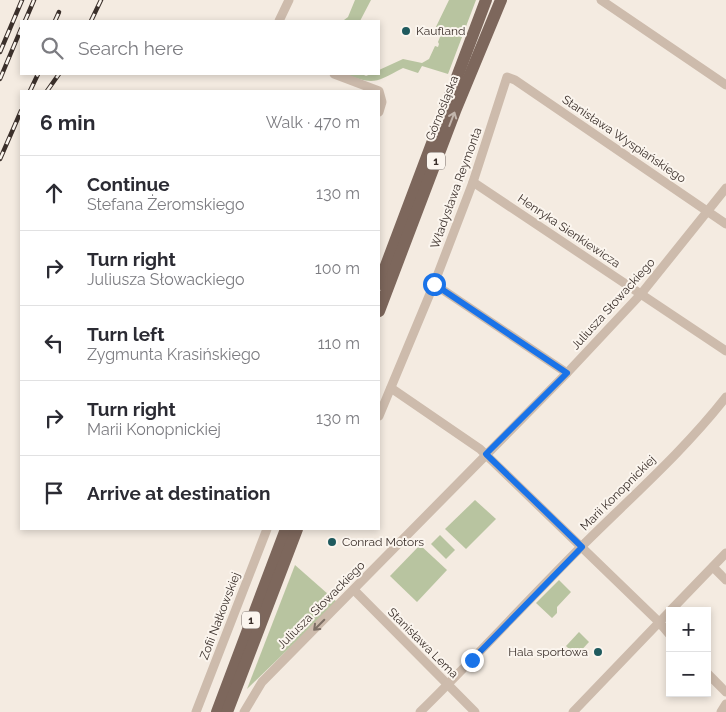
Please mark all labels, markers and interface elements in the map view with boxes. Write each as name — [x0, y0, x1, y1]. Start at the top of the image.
search box — [20, 20, 380, 75]
place label: Kaufland — [416, 24, 465, 38]
marker: Kaufland — [400, 25, 412, 37]
icon: search — [38, 34, 66, 62]
text: Search here — [78, 37, 184, 59]
street label: Górnośląska — [423, 74, 461, 142]
street label: Stanisława Wyspiańskiego — [559, 92, 689, 186]
text: 6 min — [40, 110, 95, 135]
one-way arrow — [448, 112, 457, 127]
text: Walk · 470 m — [266, 113, 360, 132]
street label: Władysława Reymonta — [428, 125, 484, 251]
road number: 1 — [427, 153, 445, 170]
text: Continue — [87, 173, 170, 195]
icon: ahead — [40, 179, 68, 207]
text: 130 m — [316, 184, 360, 203]
street label: Henryka Sienkiewicza — [515, 191, 623, 271]
text: Stefana Żeromskiego — [87, 195, 244, 214]
text: Turn right — [87, 248, 176, 270]
icon: right — [40, 254, 68, 282]
street label: Juliusza Słowackiego — [568, 255, 658, 353]
text: 100 m — [315, 259, 360, 278]
text: Juliusza Słowackiego — [87, 270, 245, 289]
route start — [423, 273, 446, 296]
text: Turn left — [87, 323, 164, 345]
icon: left — [40, 329, 68, 357]
text: 110 m — [318, 334, 360, 353]
text: Zygmunta Krasińskiego — [87, 345, 260, 364]
text: Turn right — [87, 398, 176, 420]
icon: right — [40, 404, 68, 432]
text: 130 m — [316, 409, 360, 428]
text: Marii Konopnickiej — [87, 420, 221, 439]
street label: Marii Konopnickiej — [578, 453, 658, 533]
icon: arrive — [40, 479, 68, 507]
text: Arrive at destination — [87, 482, 271, 504]
place label: Conrad Motors — [342, 535, 424, 549]
marker: Conrad Motors — [326, 536, 338, 548]
street label: Juliusza Słowackiego — [274, 558, 368, 652]
street label: Zofii Nałkowskiej — [197, 570, 243, 662]
street label: Stanisława Lema — [385, 605, 461, 681]
map controls — [666, 607, 711, 697]
button: + — [666, 607, 711, 652]
road number: 1 — [242, 612, 260, 628]
one-way arrow — [313, 619, 325, 631]
place label: Hala sportowa — [508, 645, 588, 659]
marker: Hala sportowa — [592, 646, 604, 658]
route end — [461, 649, 484, 672]
button: − — [666, 652, 711, 697]

